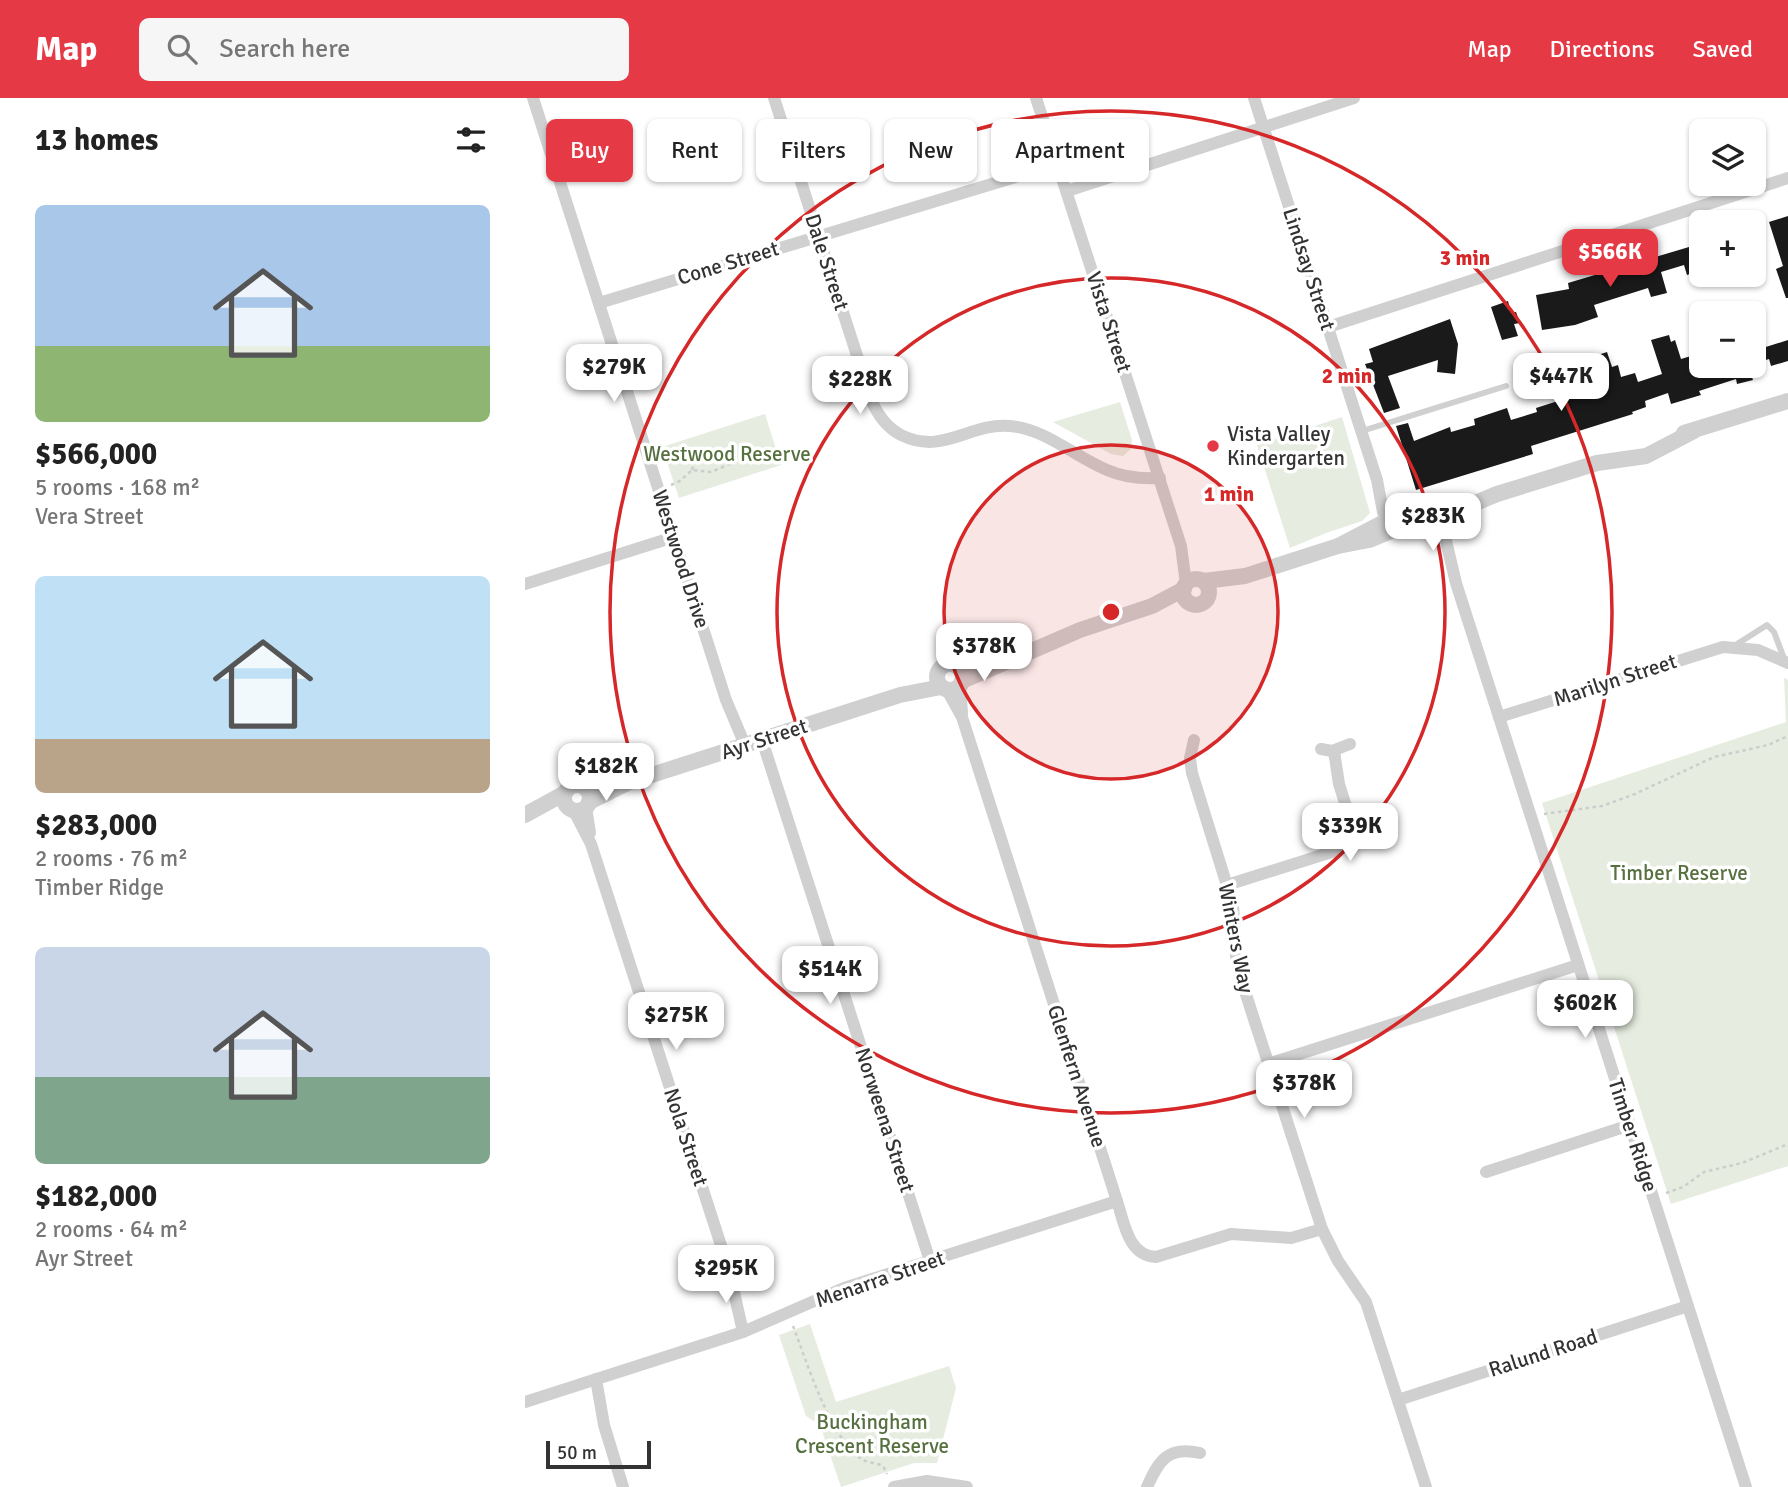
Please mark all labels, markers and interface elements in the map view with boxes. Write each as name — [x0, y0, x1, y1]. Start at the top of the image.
search box — [139, 18, 629, 81]
text: Map — [35, 29, 97, 70]
icon: search — [163, 30, 201, 68]
text: Search here — [219, 33, 350, 65]
text: Map — [1467, 34, 1512, 64]
text: Directions — [1550, 34, 1655, 64]
text: Saved — [1693, 34, 1753, 64]
chip: Buy — [546, 119, 633, 182]
chip: Rent — [647, 119, 742, 182]
chip: Filters — [756, 119, 870, 182]
chip: New — [884, 119, 977, 182]
chip: Apartment — [991, 119, 1149, 182]
map controls — [1689, 119, 1766, 378]
button: layers — [1689, 119, 1766, 196]
icon: filters — [452, 121, 490, 159]
text: 13 homes — [35, 122, 158, 159]
street label: Lindsay Street — [1277, 204, 1341, 334]
street label: Dale Street — [799, 210, 855, 314]
button: + — [1689, 210, 1766, 287]
pin: $566K — [1561, 230, 1659, 289]
street label: Cone Street — [674, 235, 782, 291]
text: $566K — [1578, 237, 1642, 266]
text: 3 min — [1440, 245, 1490, 271]
icon: home — [200, 250, 326, 376]
street label: Vista Street — [1081, 268, 1137, 376]
button: − — [1689, 301, 1766, 378]
pin: $279K — [565, 344, 663, 404]
text: $279K — [582, 352, 646, 381]
pin: $447K — [1512, 354, 1610, 413]
pin: $228K — [811, 356, 909, 416]
text: $447K — [1529, 361, 1593, 390]
text: 2 min — [1322, 363, 1372, 389]
text: $228K — [828, 364, 892, 393]
place label: Vista Valley Kindergarten — [1227, 421, 1345, 471]
text: $566,000 — [35, 436, 157, 473]
marker: Vista Valley Kindergarten — [1205, 438, 1221, 454]
park label: Westwood Reserve — [643, 441, 811, 467]
text: 5 rooms · 168 m² — [35, 473, 200, 502]
text: 1 min — [1204, 481, 1254, 507]
street label: Westwood Drive — [646, 487, 716, 631]
pin: $283K — [1384, 494, 1482, 553]
text: $283K — [1401, 501, 1465, 530]
text: Vera Street — [35, 502, 144, 531]
centre of rings — [1099, 600, 1123, 624]
icon: home — [200, 621, 326, 747]
pin: $378K — [935, 624, 1033, 683]
text: $378K — [952, 631, 1016, 660]
street label: Marilyn Street — [1550, 648, 1680, 712]
street label: Ayr Street — [717, 713, 811, 765]
pin: $182K — [557, 744, 655, 803]
text: $182K — [574, 751, 638, 780]
pin: $339K — [1301, 804, 1399, 863]
text: $283,000 — [35, 807, 157, 844]
text: $339K — [1318, 811, 1382, 840]
text: 2 rooms · 76 m² — [35, 844, 188, 873]
park label: Timber Reserve — [1610, 860, 1748, 886]
text: Timber Ridge — [35, 873, 164, 902]
street label: Winters Way — [1213, 881, 1259, 995]
pin: $514K — [781, 946, 879, 1006]
text: $514K — [798, 954, 862, 983]
pin: $602K — [1536, 981, 1634, 1040]
text: $602K — [1553, 988, 1617, 1017]
icon: home — [200, 992, 326, 1118]
pin: $275K — [627, 992, 725, 1052]
text: $275K — [644, 1000, 708, 1029]
street label: Glenfern Avenue — [1042, 1001, 1112, 1151]
street label: Norweena Street — [849, 1044, 921, 1196]
pin: $378K — [1255, 1060, 1353, 1120]
text: $378K — [1272, 1068, 1336, 1097]
street label: Timber Ridge — [1602, 1075, 1664, 1195]
street label: Nola Street — [658, 1085, 714, 1189]
text: $182,000 — [35, 1178, 157, 1215]
text: 2 rooms · 64 m² — [35, 1215, 188, 1244]
text: Ayr Street — [35, 1244, 133, 1273]
street label: Menarra Street — [812, 1245, 948, 1313]
pin: $295K — [677, 1246, 775, 1305]
text: $295K — [694, 1253, 758, 1282]
street label: Ralund Road — [1485, 1323, 1601, 1383]
park label: Buckingham Crescent Reserve — [795, 1409, 949, 1459]
scale bar — [546, 1438, 651, 1470]
text: 50 m — [557, 1441, 597, 1465]

